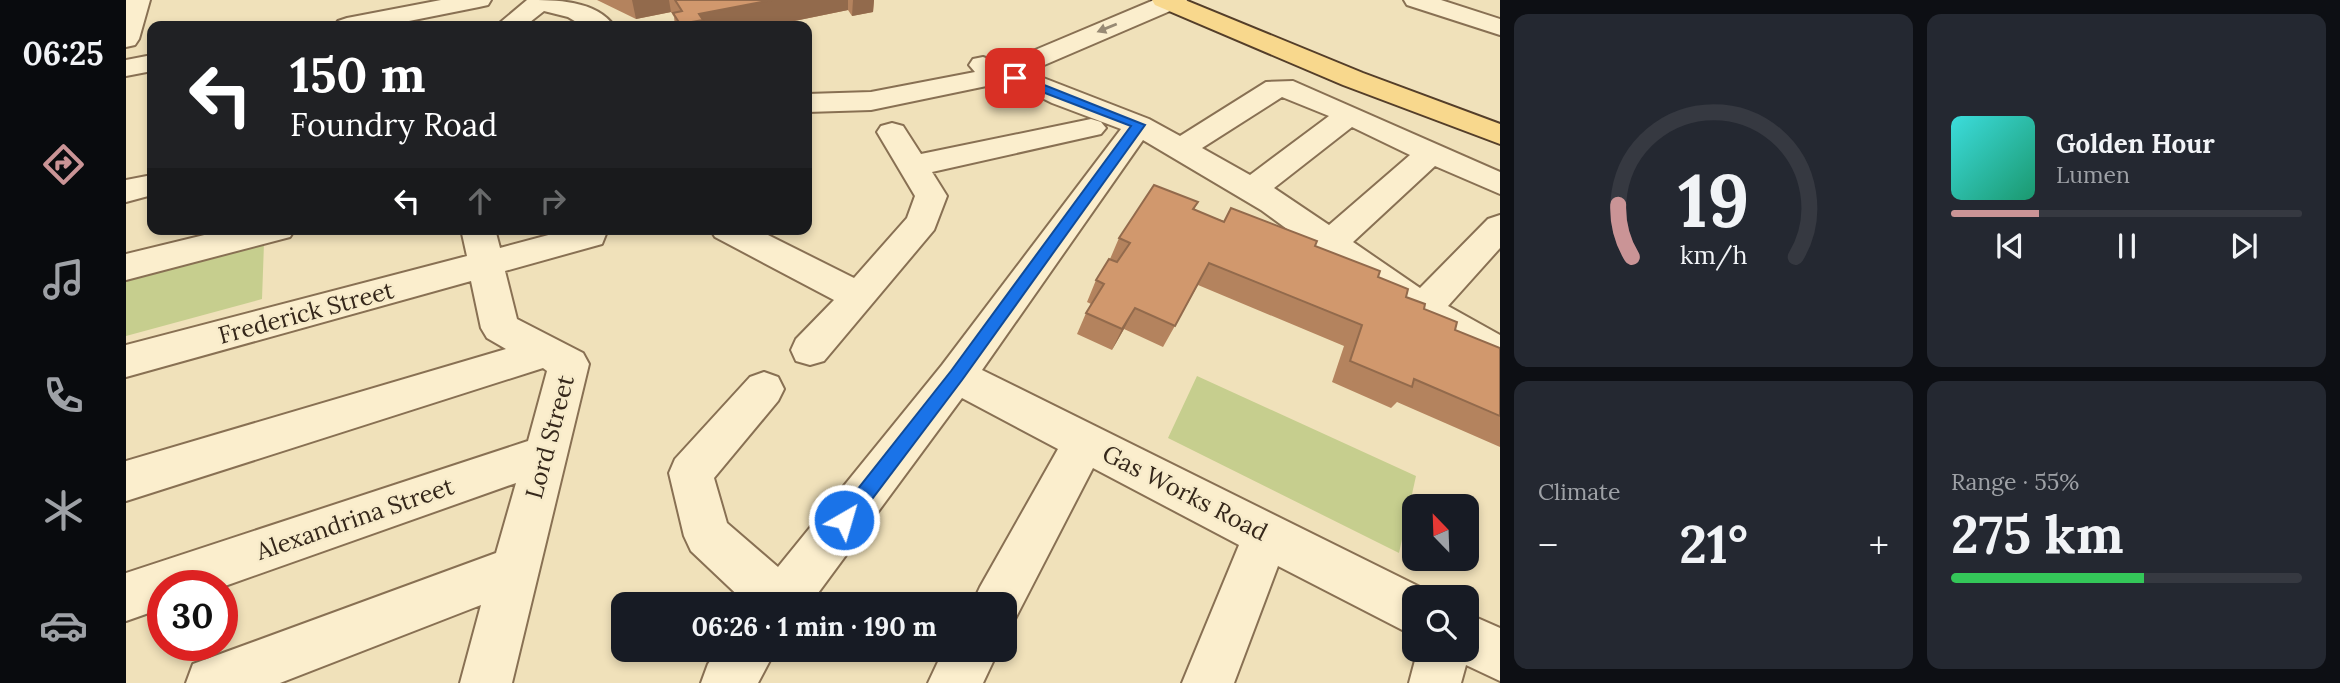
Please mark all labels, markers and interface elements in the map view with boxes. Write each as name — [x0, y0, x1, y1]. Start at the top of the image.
one-way arrow — [1096, 23, 1117, 34]
text: 06:25 — [22, 33, 104, 74]
text: 150 m — [290, 43, 426, 105]
pin — [985, 48, 1045, 108]
icon: left — [175, 49, 266, 140]
icon: arrive — [996, 59, 1034, 97]
text: Foundry Road — [290, 104, 497, 145]
text: Golden Hour — [2056, 127, 2215, 160]
icon: directions — [39, 140, 88, 189]
text: 19 — [1678, 154, 1749, 247]
text: Lumen — [2056, 160, 2130, 189]
icon: left — [388, 182, 426, 220]
icon: ahead — [461, 182, 499, 220]
icon: right — [534, 182, 572, 220]
icon: previous — [1991, 227, 2029, 265]
icon: pause — [2108, 227, 2146, 265]
icon: next — [2225, 227, 2263, 265]
text: km/h — [1680, 239, 1747, 271]
icon: music — [39, 255, 88, 304]
street label: Frederick Street — [215, 274, 398, 351]
icon: phone — [39, 371, 88, 420]
street label: Lord Street — [518, 371, 581, 502]
street label: Gas Works Road — [1097, 438, 1273, 548]
text: Range · 55% — [1951, 467, 2079, 496]
street label: Alexandrina Street — [251, 470, 458, 567]
text: Climate — [1538, 477, 1620, 506]
position arrow — [807, 483, 881, 557]
icon: climate — [39, 486, 88, 535]
north arrow — [1402, 494, 1479, 570]
map controls — [1402, 494, 1479, 662]
text: 275 km — [1951, 501, 2124, 567]
text: 21° — [1679, 511, 1748, 577]
text: − — [1538, 521, 1558, 569]
text: + — [1869, 521, 1889, 569]
speed limit sign: 30 — [147, 570, 238, 661]
button: search — [1402, 585, 1479, 662]
icon: car — [39, 601, 88, 650]
text: 06:26 · 1 min · 190 m — [691, 610, 937, 643]

